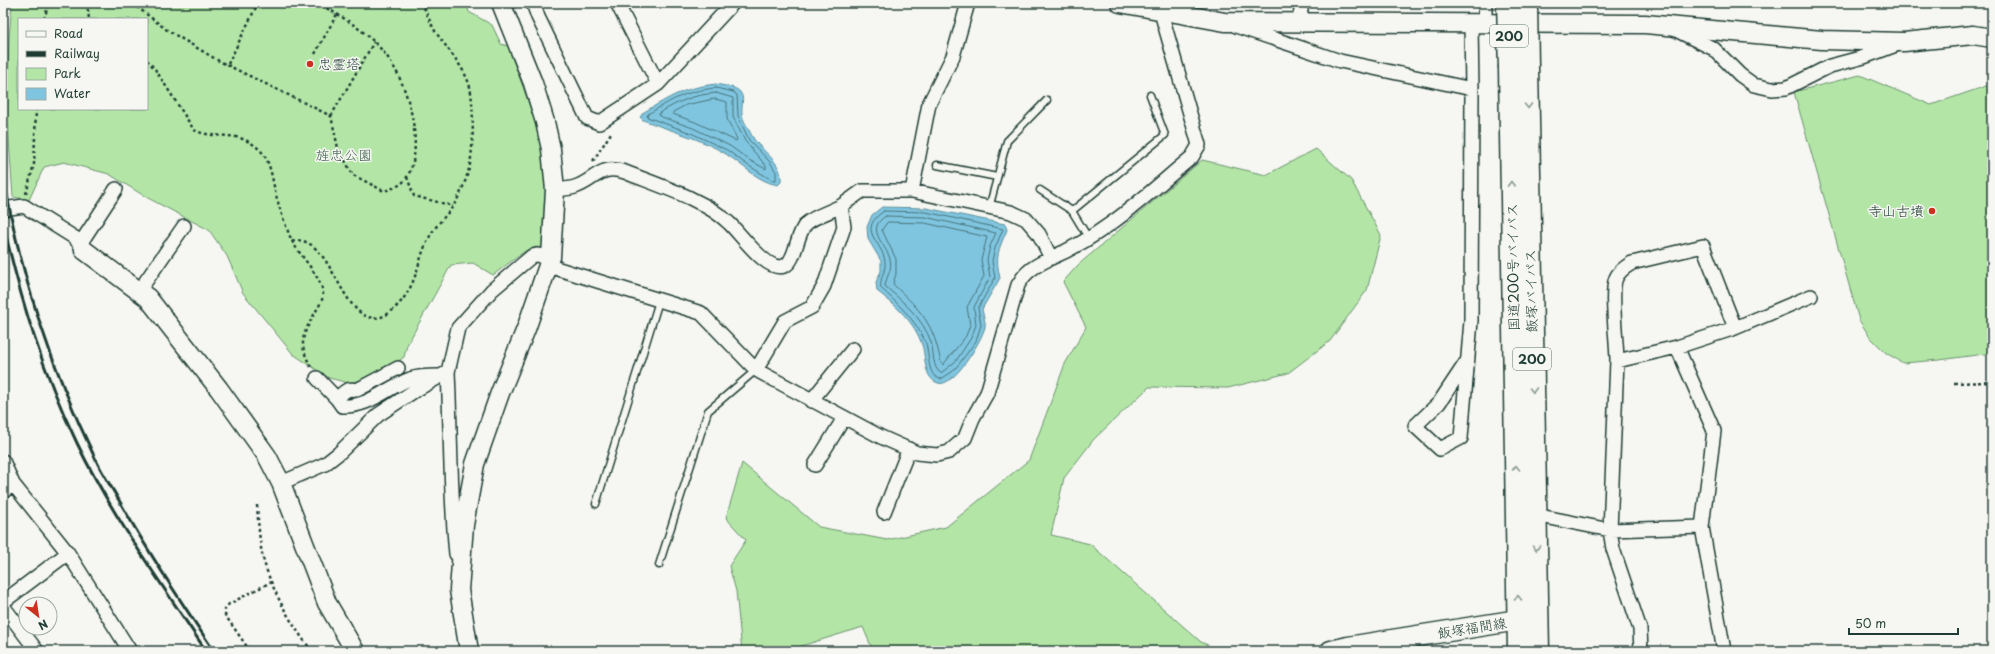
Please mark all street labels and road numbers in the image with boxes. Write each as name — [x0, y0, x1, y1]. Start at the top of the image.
road number: 200 — [1490, 25, 1528, 47]
street label: 国道200号バイパス — [1501, 203, 1524, 331]
street label: 飯塚バイパス — [1519, 249, 1542, 333]
road number: 200 — [1513, 348, 1551, 370]
street label: 飯塚福間線 — [1436, 612, 1508, 643]

